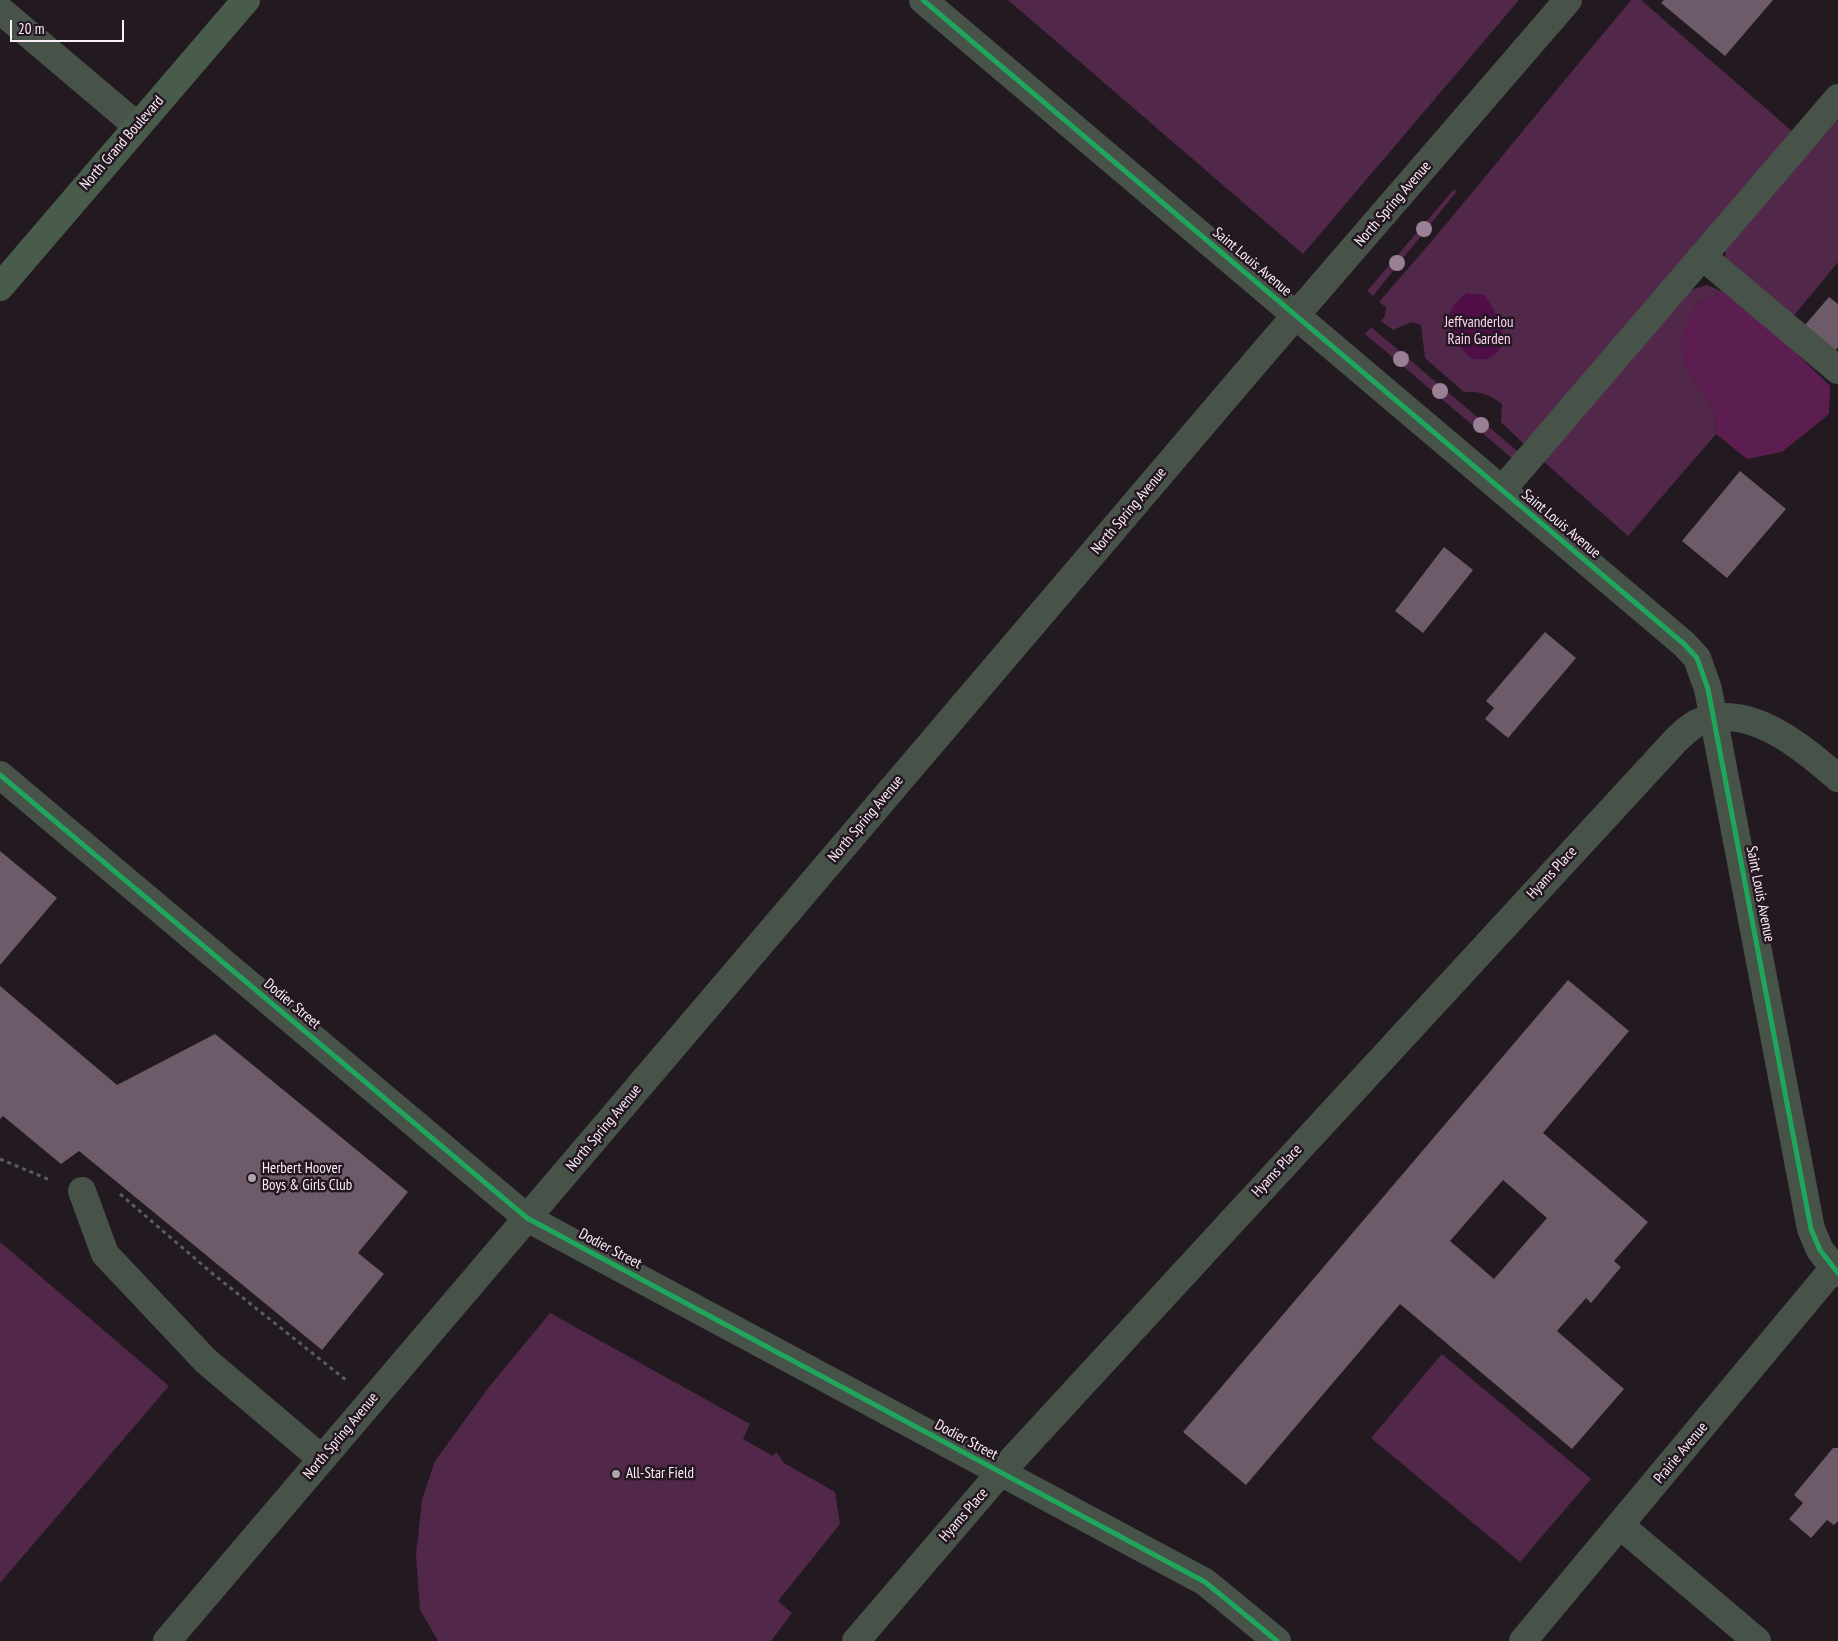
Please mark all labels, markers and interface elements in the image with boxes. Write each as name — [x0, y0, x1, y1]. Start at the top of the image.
scale bar — [12, 10, 126, 42]
text: 20 m — [18, 19, 44, 38]
street label: North Grand Boulevard — [76, 92, 168, 194]
street label: North Spring Avenue — [1351, 158, 1435, 250]
street label: Saint Louis Avenue — [1209, 224, 1295, 300]
park label: Jeffvanderlou Rain Garden — [1444, 314, 1514, 349]
street label: North Spring Avenue — [1088, 464, 1170, 558]
street label: Saint Louis Avenue — [1518, 486, 1604, 562]
street label: North Spring Avenue — [825, 772, 907, 866]
street label: Hyams Place — [1523, 843, 1581, 903]
street label: Saint Louis Avenue — [1742, 844, 1778, 944]
street label: Dodier Street — [260, 975, 324, 1033]
street label: North Spring Avenue — [563, 1081, 645, 1175]
street label: Hyams Place — [1248, 1141, 1306, 1201]
place label: Herbert Hoover Boys & Girls Club — [262, 1160, 352, 1195]
marker: Herbert Hoover Boys & Girls Club — [246, 1172, 258, 1184]
street label: Dodier Street — [575, 1225, 645, 1273]
street label: North Spring Avenue — [300, 1389, 382, 1483]
street label: Dodier Street — [931, 1416, 1001, 1464]
street label: Prairie Avenue — [1650, 1419, 1712, 1487]
place label: All-Star Field — [626, 1465, 694, 1483]
marker: All-Star Field — [610, 1468, 622, 1480]
street label: Hyams Place — [936, 1484, 992, 1546]

